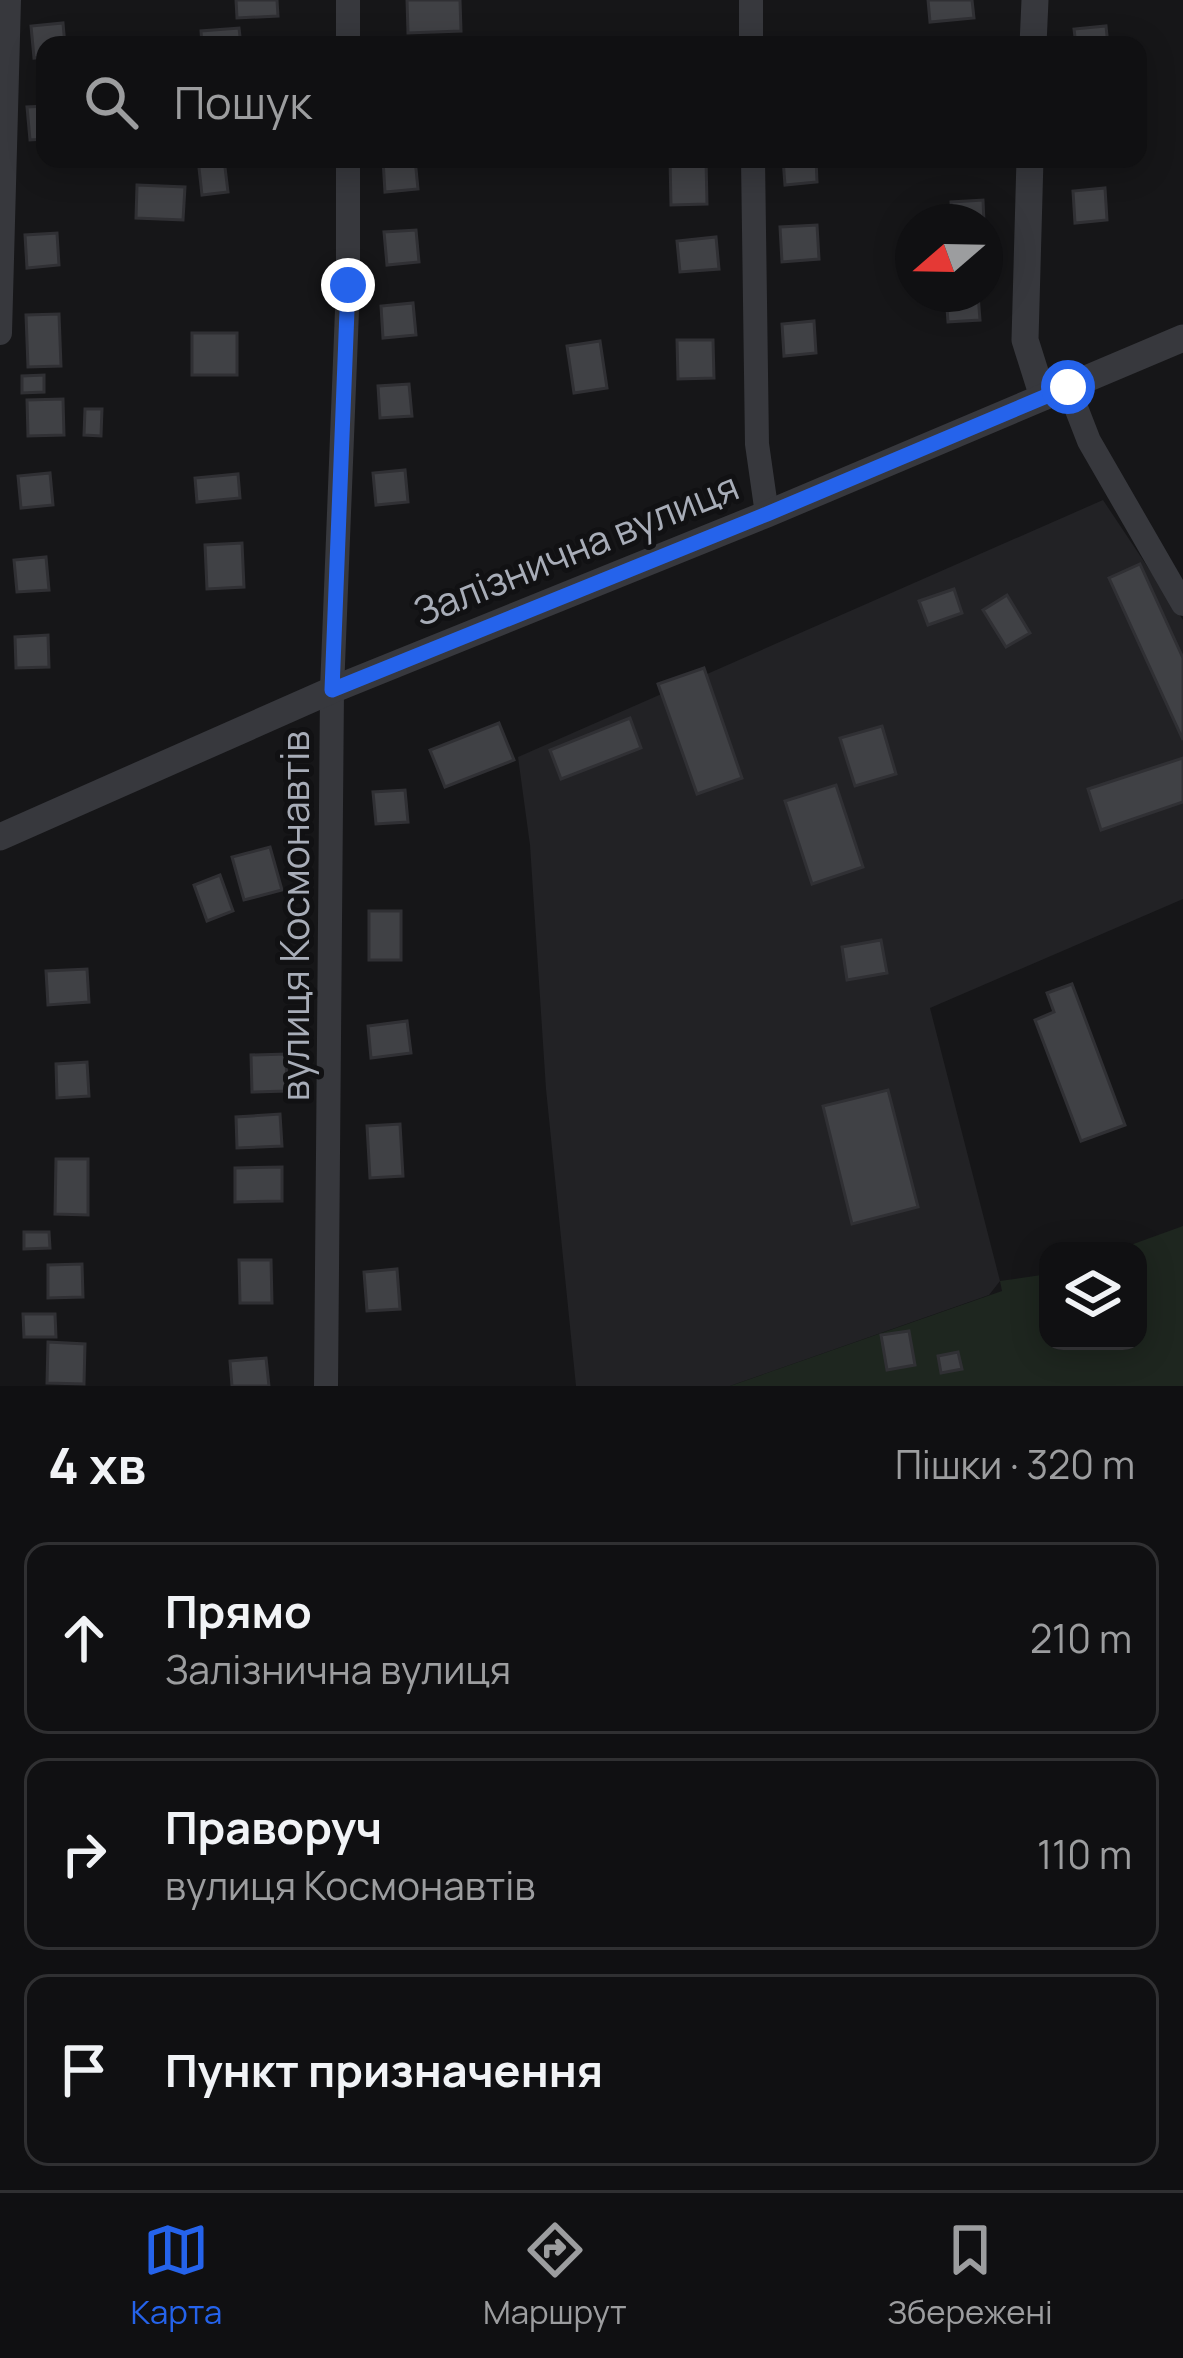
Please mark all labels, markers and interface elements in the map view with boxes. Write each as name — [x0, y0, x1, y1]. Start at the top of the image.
search box — [36, 36, 1147, 168]
icon: search — [78, 69, 144, 135]
text: Пошук — [174, 71, 312, 133]
north arrow — [895, 204, 1003, 312]
route end — [321, 258, 375, 312]
route start — [1041, 360, 1095, 414]
street label: Залізнична вулиця — [405, 458, 746, 638]
street label: вулиця Космонавтів — [267, 731, 321, 1101]
map controls — [1039, 1242, 1147, 1350]
button: layers — [1039, 1242, 1147, 1350]
text: 4 хв — [48, 1430, 146, 1499]
text: Пішки · 320 m — [895, 1437, 1135, 1491]
text: Прямо — [165, 1580, 312, 1642]
icon: ahead — [51, 1605, 117, 1671]
text: 210 m — [1030, 1611, 1132, 1665]
text: Залізнична вулиця — [165, 1642, 511, 1696]
text: Праворуч — [165, 1796, 382, 1858]
icon: right — [51, 1821, 117, 1887]
text: 110 m — [1037, 1827, 1132, 1881]
text: вулиця Космонавтів — [165, 1858, 535, 1912]
icon: arrive — [51, 2037, 117, 2103]
text: Пункт призначення — [165, 2039, 603, 2101]
tab: Карта — [130, 2217, 222, 2334]
tab: Маршрут — [483, 2217, 627, 2334]
tab: Збережені — [887, 2217, 1053, 2334]

